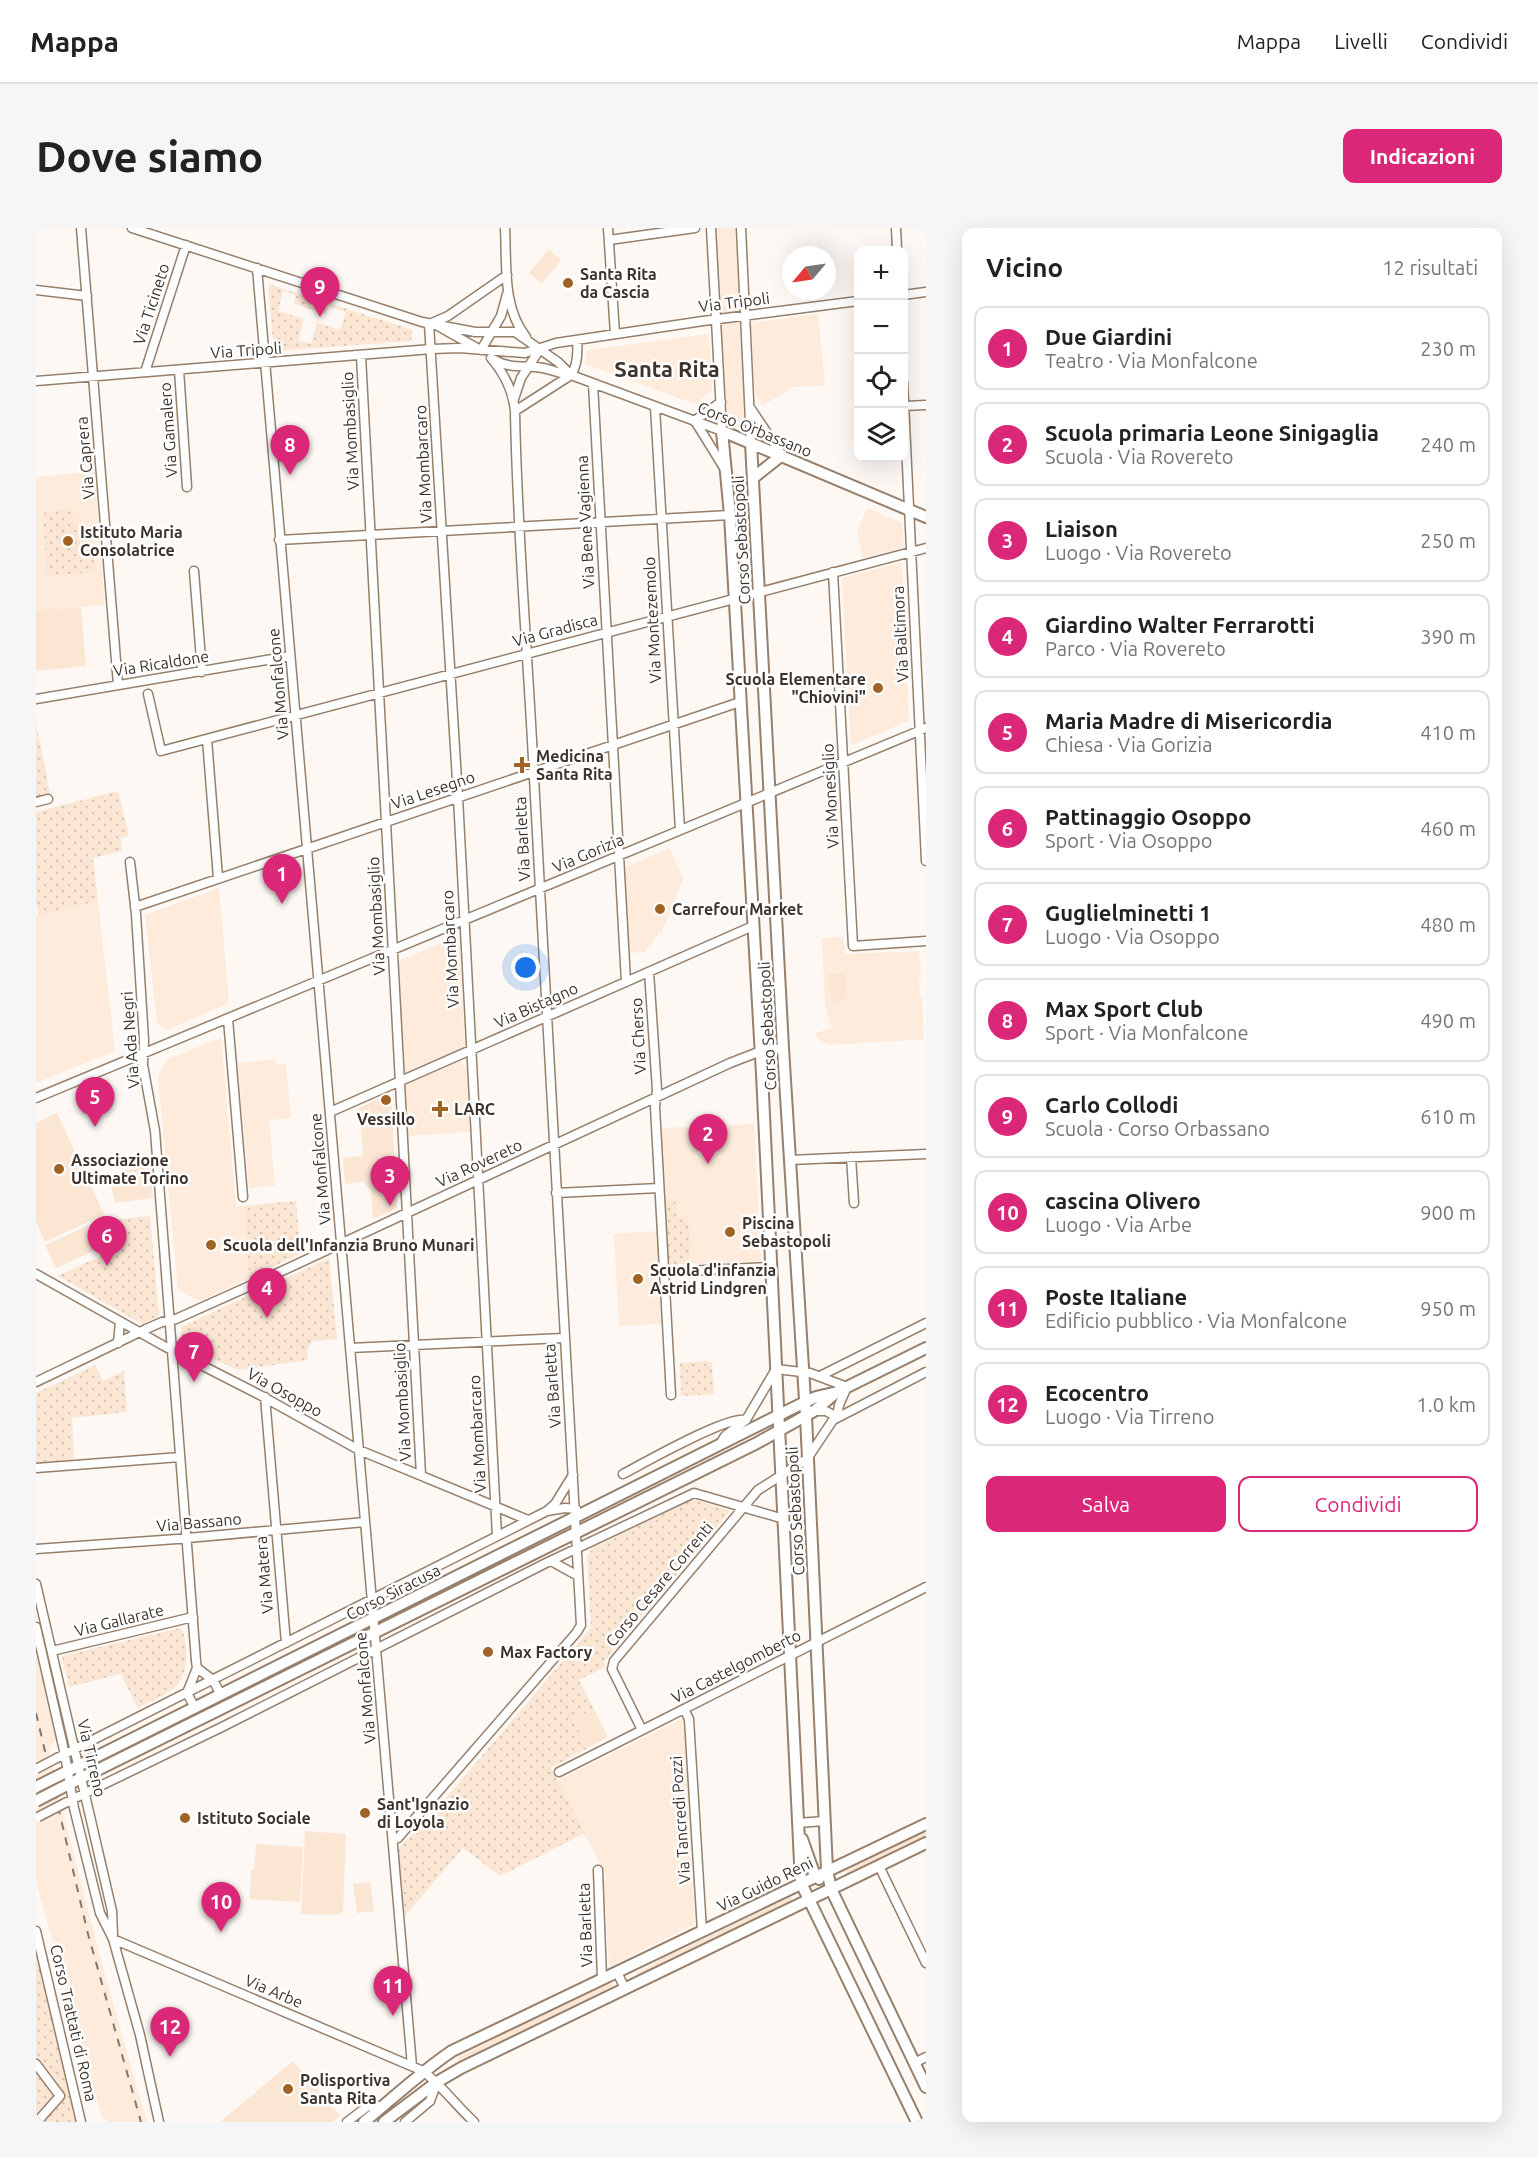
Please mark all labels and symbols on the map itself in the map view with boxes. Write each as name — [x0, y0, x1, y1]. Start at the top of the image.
north arrow — [782, 246, 836, 300]
street label: Via Ticineto — [129, 261, 173, 347]
place label: Santa Rita da Cascia — [580, 265, 657, 301]
pin: 9 — [300, 268, 340, 317]
marker: Santa Rita da Cascia — [561, 276, 575, 290]
street label: Via Tripoli — [697, 289, 771, 315]
street label: Via Tripoli — [210, 339, 282, 361]
district label: Santa Rita — [614, 356, 720, 381]
street label: Via Mombasiglio — [338, 371, 362, 491]
street label: Via Gamalero — [156, 382, 180, 478]
street label: Corso Orbassano — [695, 398, 815, 460]
street label: Via Mombarcaro — [411, 405, 435, 523]
street label: Via Caprera — [72, 416, 98, 500]
pin: 8 — [270, 426, 310, 475]
street label: Via Bene Vagienna — [573, 455, 597, 589]
street label: Corso Sebastopoli — [729, 475, 753, 605]
place label: Istituto Maria Consolatrice — [80, 523, 183, 559]
marker: Istituto Maria Consolatrice — [61, 534, 75, 548]
street label: Via Montezemolo — [640, 556, 664, 684]
street label: Via Baltimora — [888, 585, 912, 683]
street label: Via Gradisca — [511, 610, 599, 650]
street label: Via Monfalcone — [264, 627, 292, 741]
street label: Via Ricaldone — [112, 647, 210, 679]
place label: Scuola Elementare "Chiovini" — [726, 670, 866, 706]
marker: Scuola Elementare "Chiovini" — [871, 681, 885, 695]
street label: Via Monesiglio — [818, 743, 842, 849]
place label: Medicina Santa Rita — [536, 747, 613, 783]
marker: Medicina Santa Rita — [513, 756, 531, 774]
street label: Via Lesegno — [389, 767, 477, 813]
street label: Via Barletta — [511, 796, 533, 882]
street label: Via Gorizia — [550, 830, 626, 876]
pin: 1 — [262, 854, 302, 904]
street label: Via Mombasiglio — [364, 856, 388, 976]
street label: Via Mombarcaro — [438, 890, 462, 1008]
place label: Carrefour Market — [672, 900, 803, 918]
marker: Carrefour Market — [653, 902, 667, 916]
your location — [511, 953, 540, 982]
street label: Corso Sebastopoli — [755, 961, 779, 1091]
street label: Via Bistagno — [491, 979, 581, 1031]
street label: Via Ada Negri — [118, 991, 142, 1089]
street label: Via Cherso — [627, 997, 649, 1075]
pin: 5 — [76, 1078, 114, 1127]
marker: Vessillo — [379, 1093, 393, 1107]
marker: LARC — [431, 1100, 449, 1118]
place label: LARC — [454, 1100, 495, 1118]
place label: Vessillo — [357, 1110, 415, 1128]
street label: Via Monfalcone — [306, 1112, 334, 1226]
pin: 2 — [688, 1114, 728, 1164]
street label: Via Rovereto — [433, 1135, 525, 1191]
place label: Associazione Ultimate Torino — [71, 1151, 189, 1187]
pin: 3 — [370, 1156, 410, 1206]
marker: Associazione Ultimate Torino — [52, 1162, 66, 1176]
place label: Piscina Sebastopoli — [742, 1214, 831, 1250]
pin: 6 — [88, 1216, 126, 1266]
marker: Piscina Sebastopoli — [723, 1225, 737, 1239]
place label: Scuola dell'Infanzia Bruno Munari — [223, 1236, 474, 1254]
marker: Scuola dell'Infanzia Bruno Munari — [204, 1238, 218, 1252]
place label: Scuola d'infanzia Astrid Lindgren — [650, 1261, 776, 1297]
pin: 4 — [248, 1268, 286, 1318]
marker: Scuola d'infanzia Astrid Lindgren — [631, 1272, 645, 1286]
pin: 7 — [174, 1332, 214, 1382]
street label: Via Mombasiglio — [390, 1342, 414, 1462]
street label: Via Barletta — [540, 1343, 564, 1429]
street label: Via Osoppo — [244, 1364, 326, 1420]
street label: Via Mombarcaro — [465, 1375, 489, 1493]
street label: Corso Sebastopoli — [783, 1446, 807, 1576]
street label: Via Bassano — [156, 1509, 242, 1535]
street label: Corso Cesare Correnti — [602, 1518, 716, 1650]
street label: Via Matera — [252, 1535, 276, 1615]
street label: Corso Siracusa — [343, 1560, 443, 1624]
street label: Via Gallarate — [73, 1600, 165, 1640]
street label: Via Castelgomberto — [668, 1626, 804, 1706]
street label: Via Monfalcone — [351, 1631, 379, 1745]
place label: Max Factory — [500, 1643, 593, 1661]
marker: Max Factory — [481, 1645, 495, 1659]
street label: Via Tirreno — [74, 1717, 110, 1799]
street label: Via Tancredi Pozzi — [667, 1755, 693, 1885]
place label: Sant'Ignazio di Loyola — [377, 1795, 469, 1831]
marker: Sant'Ignazio di Loyola — [358, 1806, 372, 1820]
place label: Istituto Sociale — [197, 1809, 311, 1827]
marker: Istituto Sociale — [178, 1811, 192, 1825]
street label: Via Guido Reni — [714, 1853, 816, 1915]
pin: 10 — [202, 1882, 240, 1932]
street label: Via Barletta — [575, 1882, 595, 1968]
street label: Corso Trattati di Roma — [47, 1943, 101, 2103]
pin: 11 — [374, 1966, 412, 2016]
street label: Via Arbe — [242, 1971, 306, 2011]
pin: 12 — [150, 2008, 190, 2057]
place label: Polisportiva Santa Rita — [300, 2071, 390, 2107]
marker: Polisportiva Santa Rita — [281, 2082, 295, 2096]

